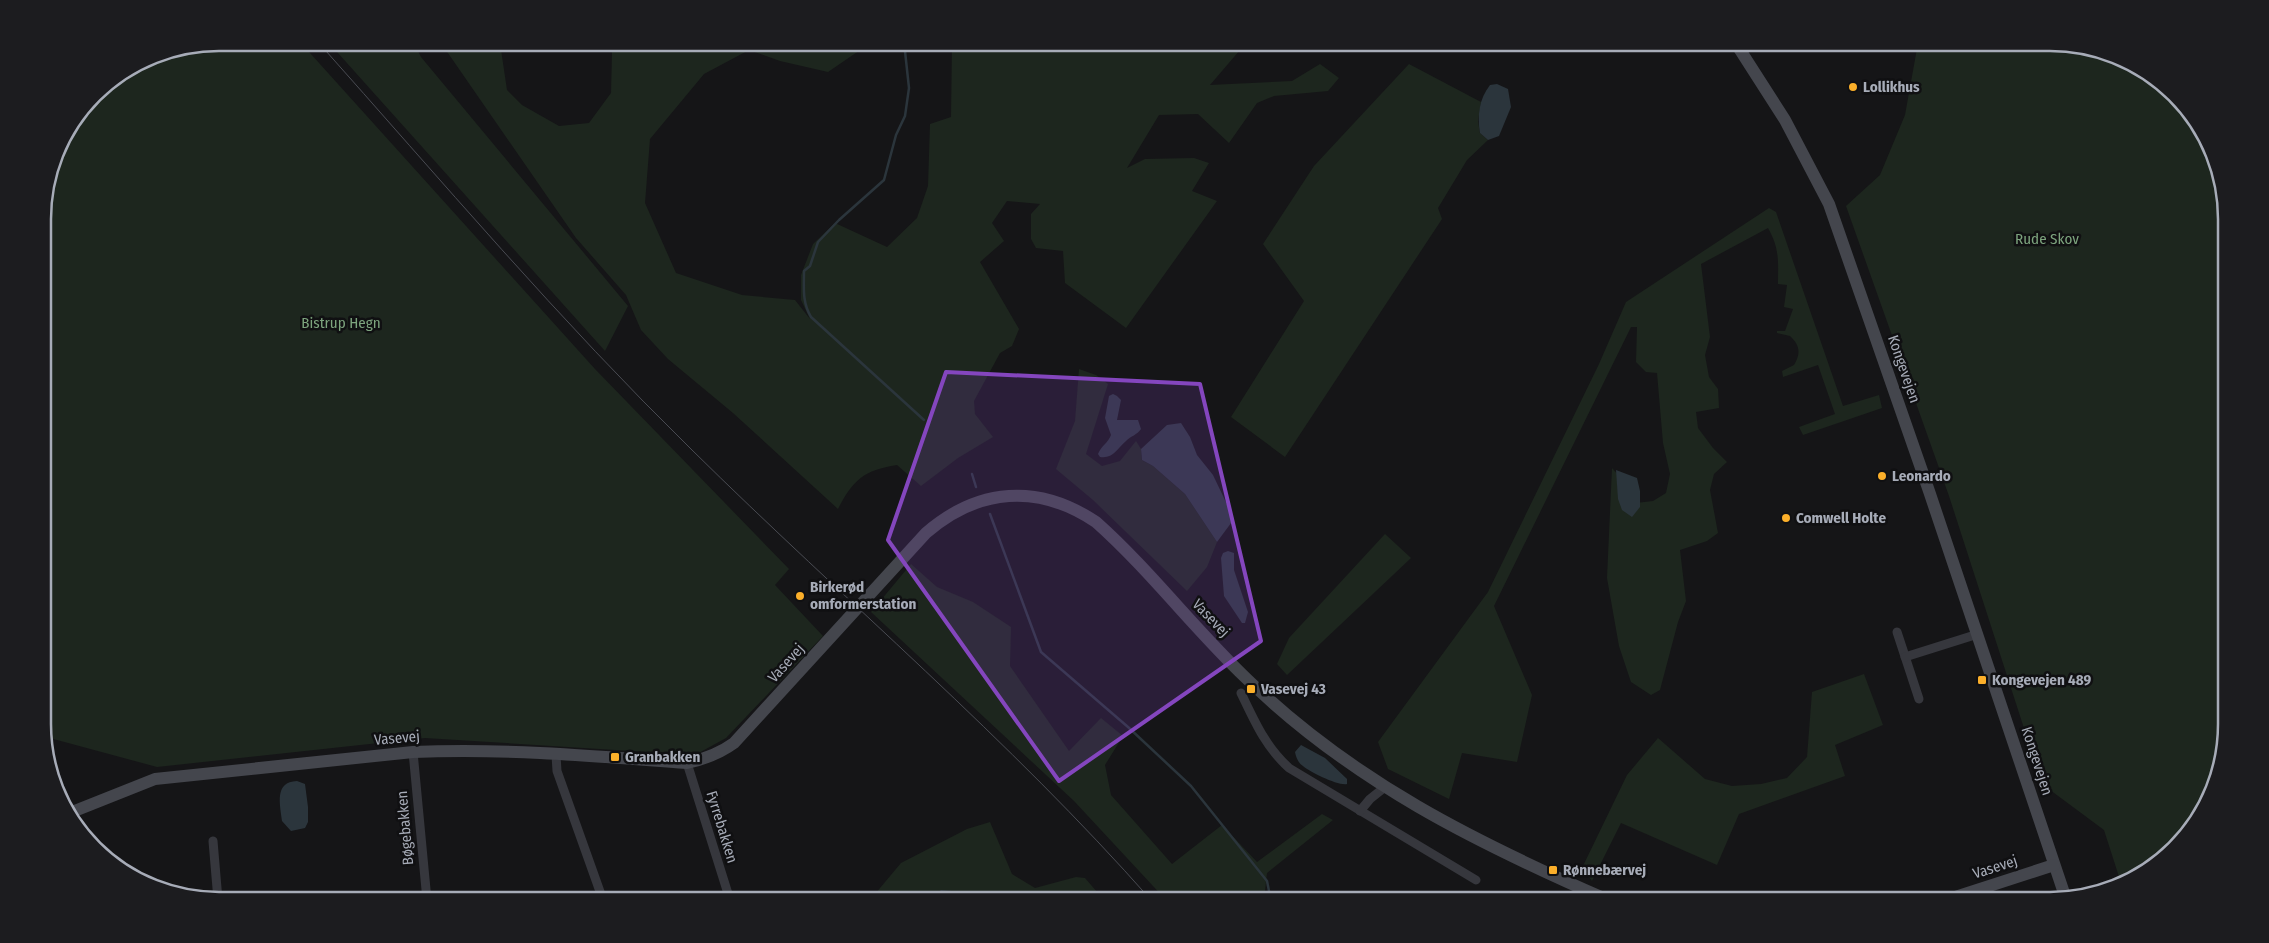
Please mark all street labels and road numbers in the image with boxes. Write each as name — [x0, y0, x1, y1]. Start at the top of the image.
street label: Kongevejen — [1884, 333, 1924, 405]
street label: Vasevej — [1189, 595, 1233, 641]
street label: Vasevej — [764, 640, 808, 686]
street label: Kongevejen — [2017, 725, 2057, 797]
street label: Vasevej — [373, 727, 421, 749]
street label: Fyrrebakken — [702, 789, 742, 865]
street label: Bøgebakken — [393, 790, 417, 866]
street label: Vasevej — [1970, 851, 2020, 883]

